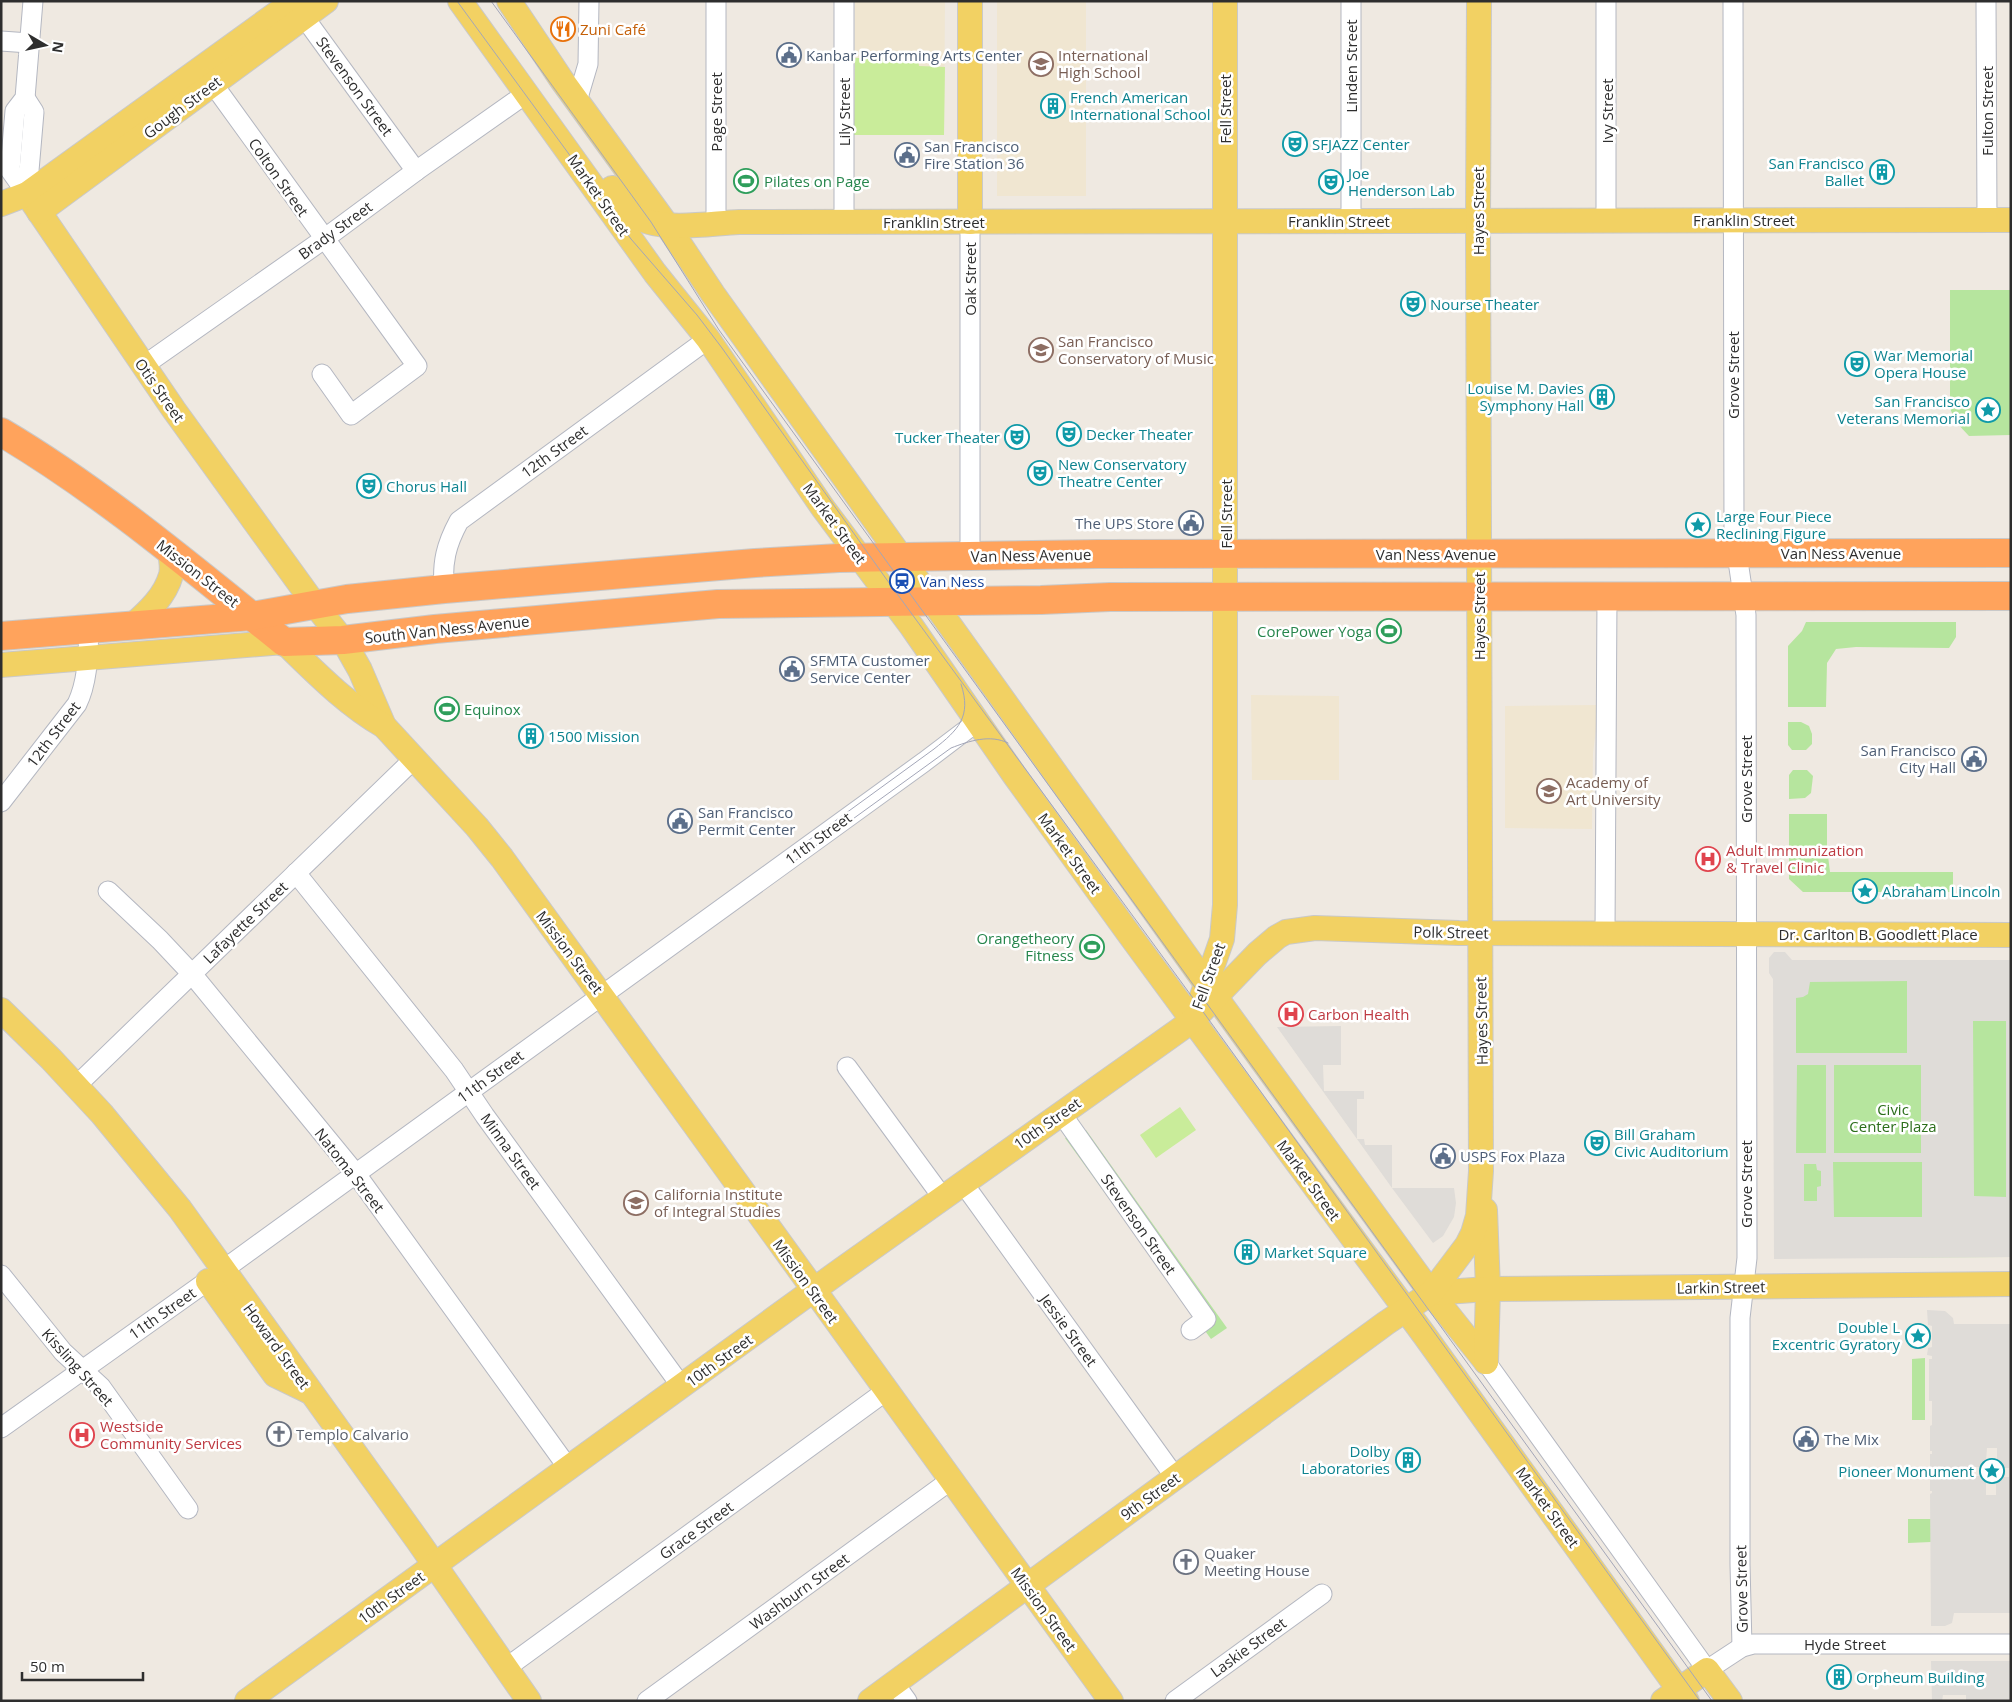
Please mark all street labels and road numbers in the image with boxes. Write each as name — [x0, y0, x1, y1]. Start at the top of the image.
street label: Linden Street — [1341, 19, 1361, 113]
street label: Stevenson Street — [312, 32, 398, 140]
street label: Fulton Street — [1977, 66, 1997, 156]
street label: Gough Street — [139, 71, 225, 143]
street label: Page Street — [706, 72, 726, 152]
street label: Fell Street — [1215, 74, 1235, 144]
street label: Lily Street — [834, 78, 854, 146]
street label: Ivy Street — [1597, 79, 1617, 144]
street label: Colton Street — [245, 134, 313, 220]
street label: Market Street — [563, 150, 635, 240]
street label: Hayes Street — [1468, 167, 1488, 255]
street label: Brady Street — [294, 196, 376, 264]
street label: Franklin Street — [1693, 210, 1795, 230]
street label: Franklin Street — [1288, 211, 1390, 231]
street label: Franklin Street — [883, 212, 985, 232]
street label: Oak Street — [960, 242, 980, 316]
street label: Grove Street — [1723, 331, 1743, 419]
street label: Otis Street — [131, 354, 189, 426]
street label: 12th Street — [517, 420, 591, 482]
street label: Market Street — [799, 479, 871, 567]
street label: Fell Street — [1216, 479, 1236, 549]
street label: Mission Street — [153, 535, 243, 611]
street label: Van Ness Avenue — [1781, 543, 1901, 563]
street label: Van Ness Avenue — [971, 544, 1091, 566]
street label: Van Ness Avenue — [1376, 544, 1496, 564]
street label: Hayes Street — [1469, 572, 1489, 660]
street label: South Van Ness Avenue — [364, 610, 530, 648]
street label: 12th Street — [22, 697, 84, 771]
street label: Grove Street — [1736, 735, 1756, 823]
street label: 11th Street — [781, 807, 855, 869]
street label: Market Street — [1034, 809, 1106, 897]
street label: Lafayette Street — [198, 876, 292, 968]
street label: Mission Street — [532, 906, 608, 998]
street label: Polk Street — [1413, 921, 1489, 943]
street label: Dr. Carlton B. Goodlett Place — [1778, 924, 1978, 944]
street label: Fell Street — [1187, 940, 1229, 1012]
street label: Hayes Street — [1470, 977, 1492, 1065]
street label: 11th Street — [453, 1045, 527, 1107]
street label: 10th Street — [1010, 1093, 1084, 1153]
street label: Minna Street — [477, 1109, 545, 1193]
street label: Natoma Street — [311, 1124, 389, 1216]
street label: Market Street — [1273, 1136, 1345, 1224]
street label: Grove Street — [1736, 1140, 1756, 1228]
street label: Stevenson Street — [1097, 1170, 1181, 1278]
street label: Mission Street — [769, 1235, 843, 1327]
street label: Larkin Street — [1676, 1276, 1766, 1298]
street label: 11th Street — [125, 1283, 199, 1343]
street label: Jessie Street — [1035, 1288, 1102, 1370]
street label: Howard Street — [239, 1299, 315, 1393]
street label: Kissling Street — [38, 1324, 118, 1410]
street label: 10th Street — [682, 1329, 756, 1391]
street label: Market Street — [1512, 1463, 1584, 1551]
street label: 9th Street — [1116, 1468, 1184, 1524]
street label: Grace Street — [655, 1496, 737, 1564]
street label: Grove Street — [1730, 1545, 1752, 1633]
street label: Washburn Street — [745, 1548, 853, 1634]
street label: Mission Street — [1007, 1563, 1081, 1655]
street label: 10th Street — [354, 1566, 428, 1628]
street label: Laskie Street — [1206, 1613, 1290, 1681]
street label: Hyde Street — [1804, 1634, 1886, 1654]

